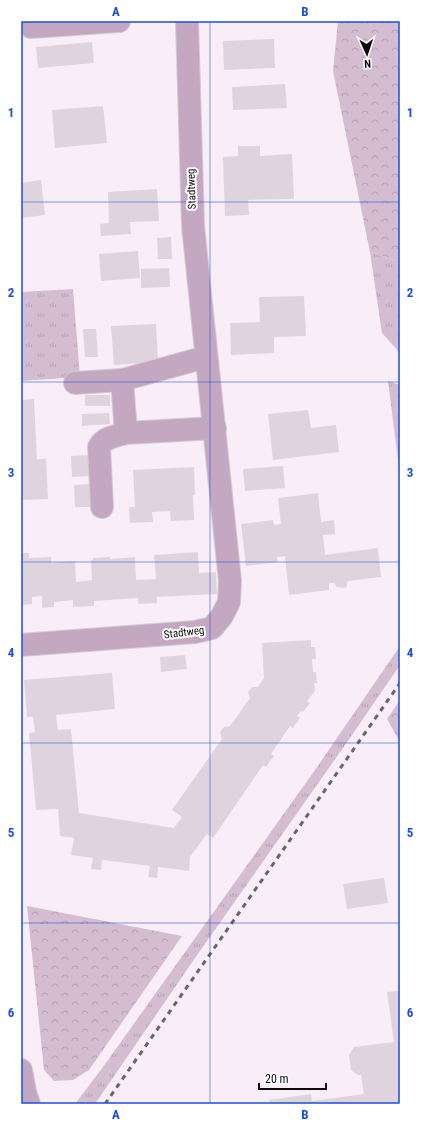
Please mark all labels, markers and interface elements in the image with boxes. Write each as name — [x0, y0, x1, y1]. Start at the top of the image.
text: A — [112, 4, 120, 19]
text: B — [301, 4, 309, 19]
north arrow — [347, 34, 387, 74]
text: N — [364, 57, 371, 70]
text: 1 — [8, 105, 14, 120]
text: 1 — [407, 105, 413, 120]
street label: Stadtweg — [184, 168, 199, 210]
text: 2 — [8, 285, 15, 300]
text: 2 — [407, 285, 414, 300]
text: 3 — [8, 465, 14, 480]
text: 3 — [407, 465, 413, 480]
street label: Stadtweg — [163, 624, 205, 641]
text: 4 — [8, 645, 15, 660]
text: 4 — [407, 645, 414, 660]
text: 5 — [8, 825, 15, 840]
text: 5 — [407, 825, 414, 840]
text: 6 — [8, 1005, 15, 1020]
text: 6 — [407, 1005, 414, 1020]
scale bar — [259, 1065, 326, 1091]
text: 20 m — [265, 1072, 289, 1086]
text: A — [112, 1107, 120, 1122]
text: B — [301, 1107, 309, 1122]

